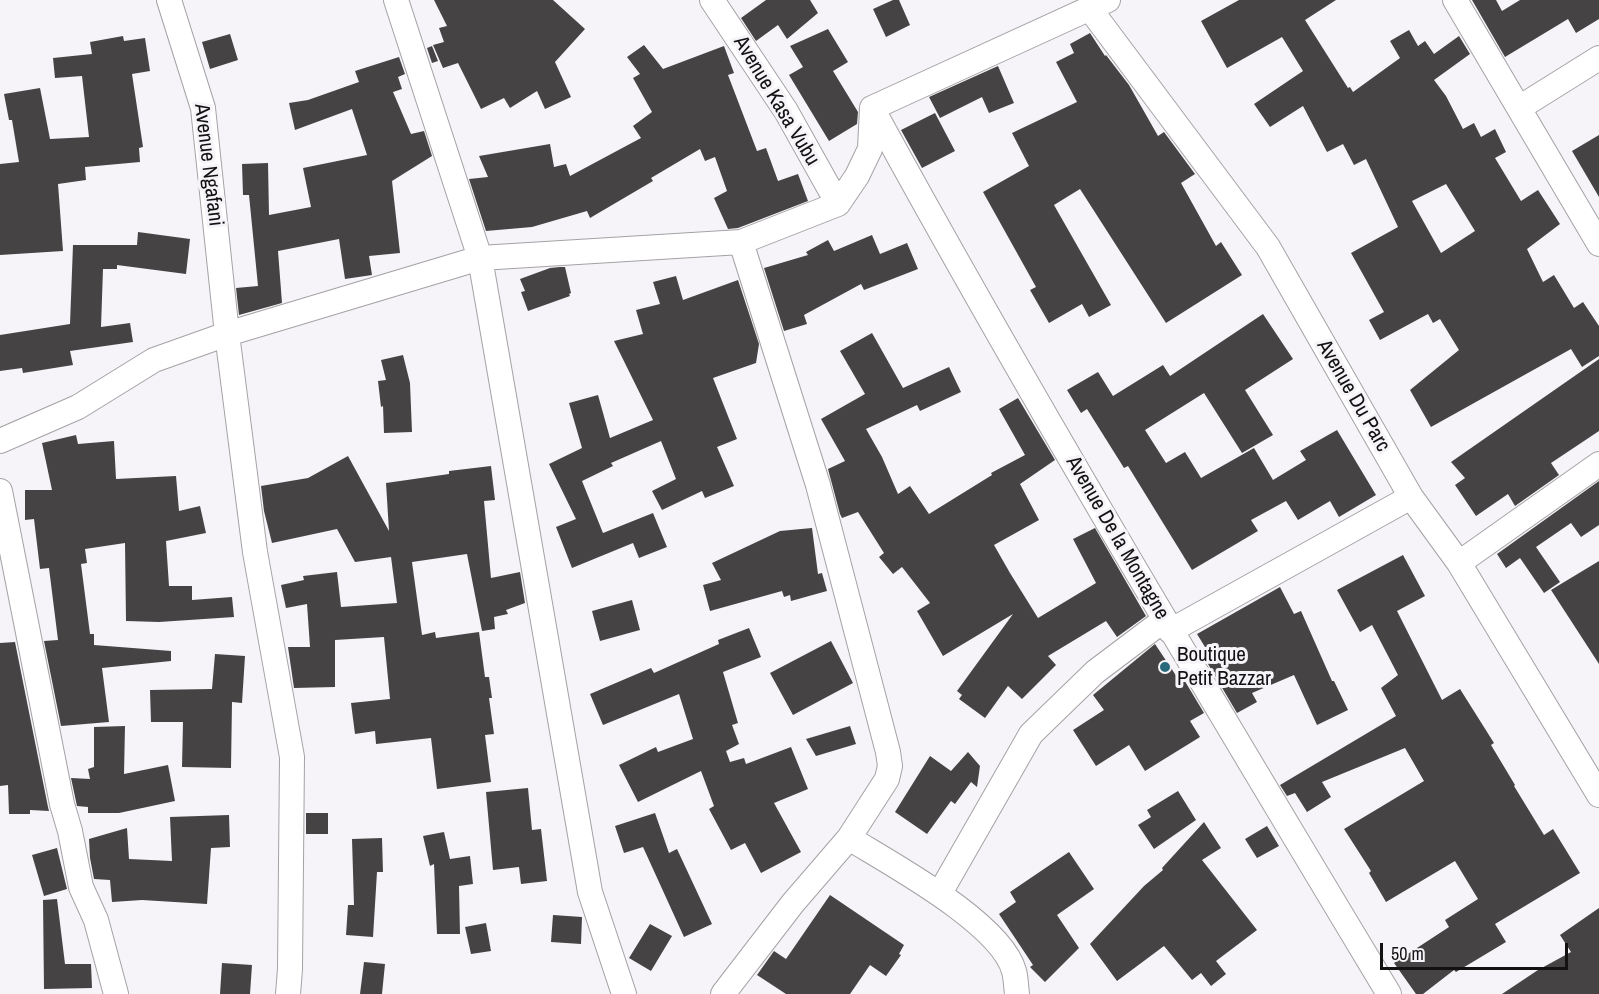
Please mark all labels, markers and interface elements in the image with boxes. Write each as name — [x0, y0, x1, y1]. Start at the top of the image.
street label: Avenue Kasa Vubu — [727, 32, 825, 170]
street label: Avenue Ngafani — [188, 102, 228, 228]
street label: Avenue Du Parc — [1311, 336, 1395, 456]
street label: Avenue De la Montagne — [1060, 452, 1174, 624]
place label: Boutique Petit Bazzar — [1177, 642, 1271, 692]
marker: Boutique Petit Bazzar — [1158, 660, 1172, 674]
scale bar — [1383, 931, 1570, 969]
text: 50 m — [1391, 941, 1424, 966]

